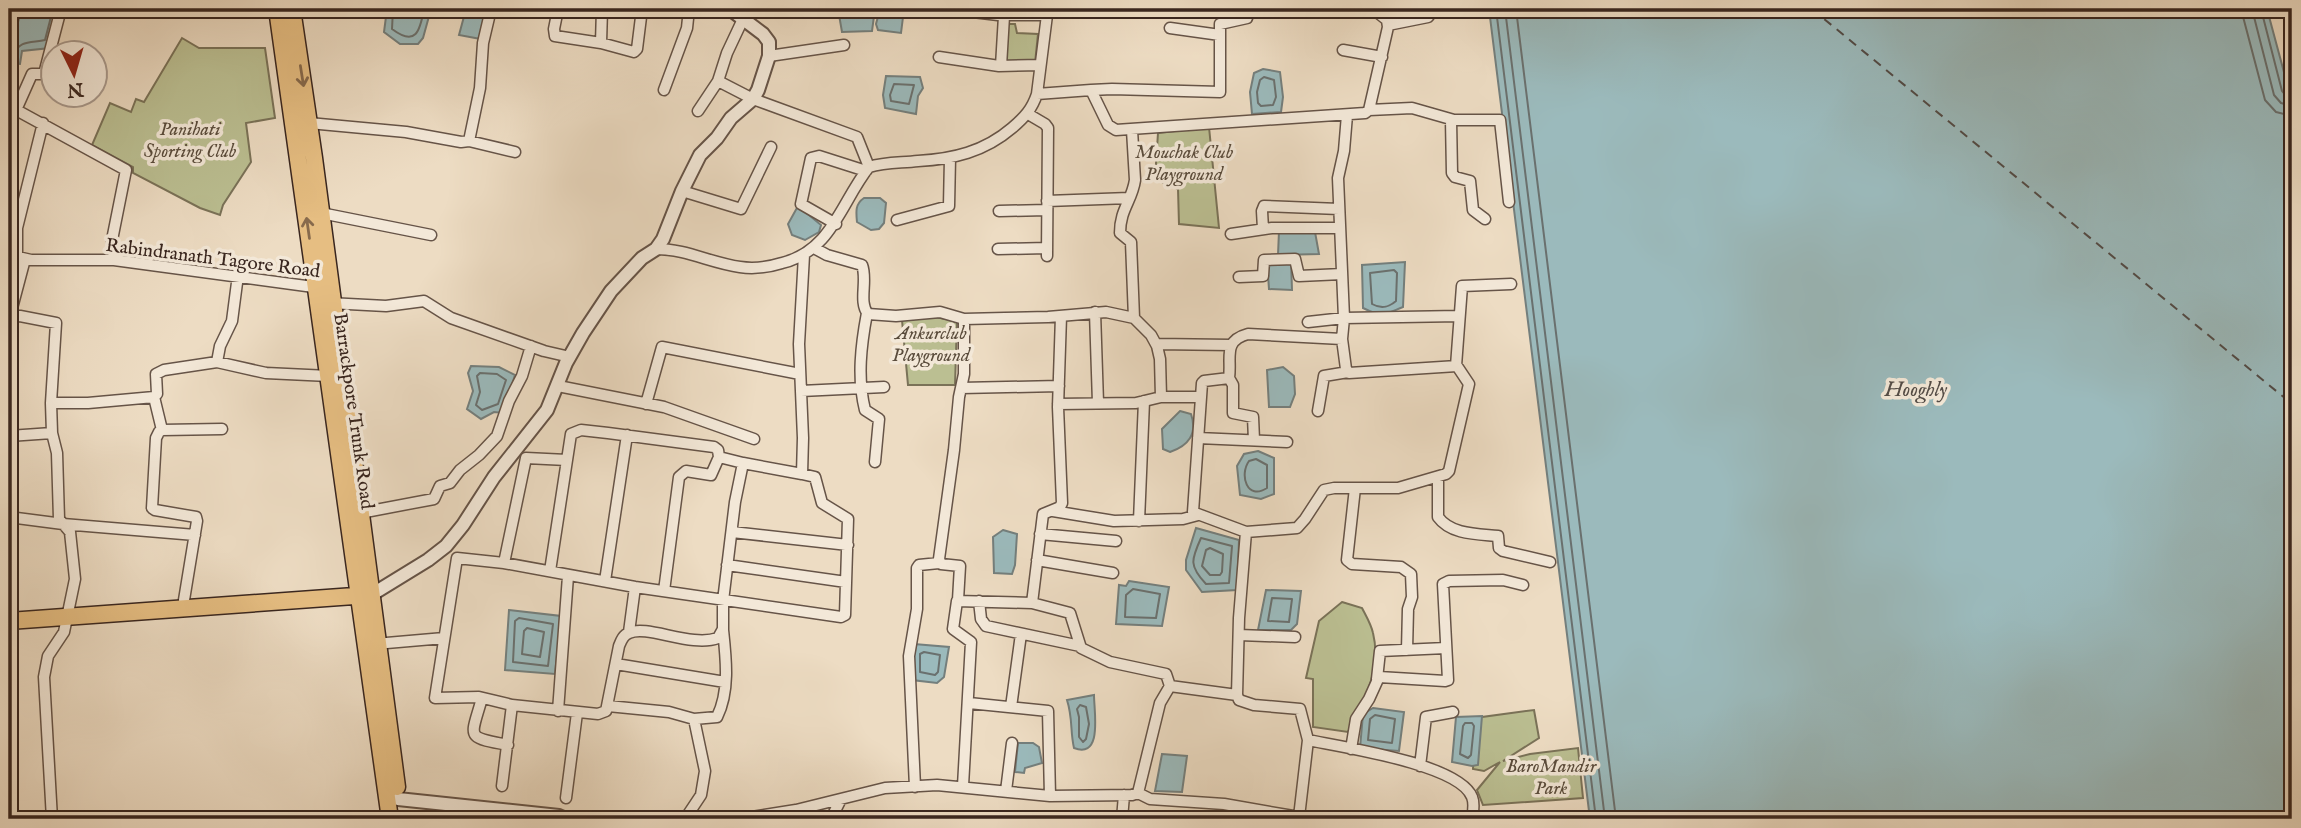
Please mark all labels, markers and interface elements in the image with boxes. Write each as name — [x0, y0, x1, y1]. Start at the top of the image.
north arrow — [38, 38, 108, 108]
one-way arrow — [296, 64, 309, 87]
text: N — [66, 76, 86, 102]
park label: Panihati Sporting Club — [144, 118, 237, 164]
park label: Mouchak Club Playground — [1135, 141, 1234, 187]
one-way arrow — [302, 217, 315, 240]
street label: Rabindranath Tagore Road — [104, 234, 322, 284]
street label: Barrackpore Trunk Road — [327, 311, 379, 512]
park label: Ankurclub Playground — [892, 322, 971, 368]
water label: Hooghly — [1884, 377, 1947, 404]
park label: BaroMandir Park — [1506, 755, 1598, 801]

